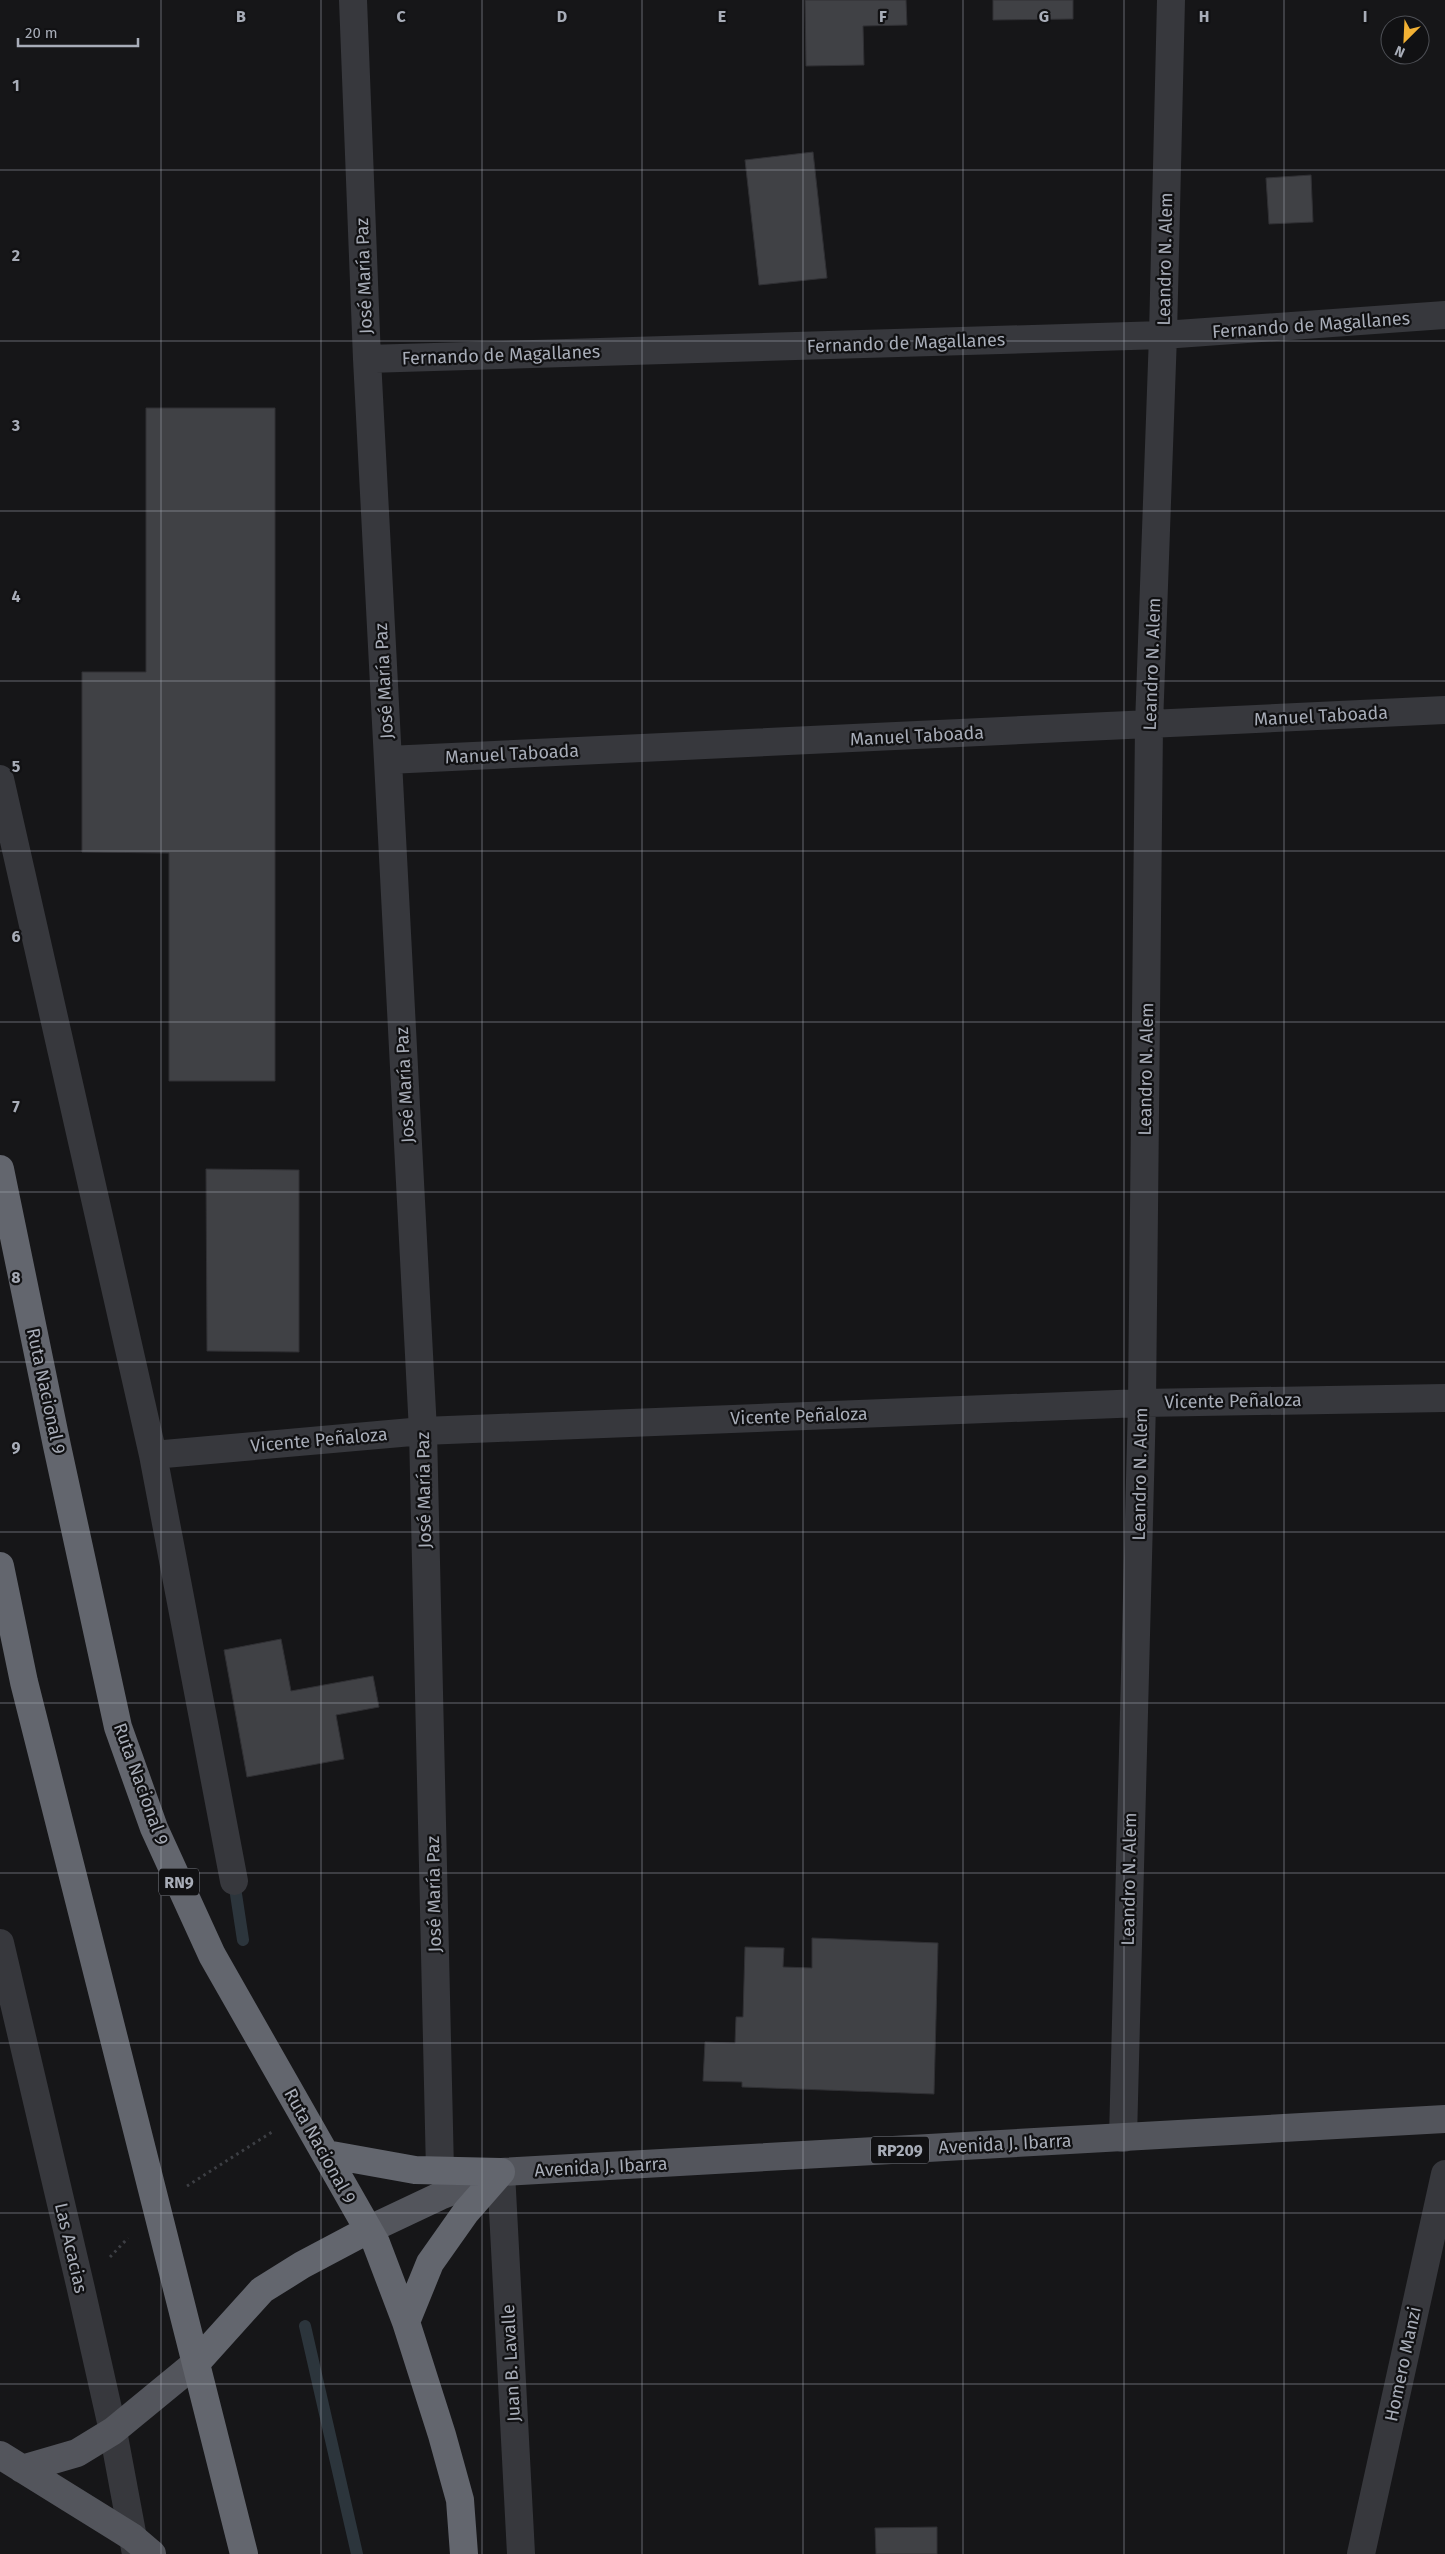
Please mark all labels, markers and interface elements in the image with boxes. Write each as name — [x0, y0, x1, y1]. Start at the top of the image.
text: B — [236, 7, 246, 26]
text: C — [396, 7, 406, 26]
text: D — [557, 7, 567, 26]
text: E — [718, 7, 726, 26]
text: F — [879, 7, 887, 26]
text: G — [1039, 7, 1049, 26]
text: H — [1199, 7, 1209, 26]
text: I — [1363, 7, 1367, 26]
scale bar — [18, 15, 138, 47]
north arrow — [1380, 15, 1430, 65]
text: 20 m — [25, 24, 58, 42]
text: N — [1392, 42, 1408, 61]
text: 1 — [12, 76, 20, 95]
street label: Leandro N. Alem — [1153, 192, 1177, 326]
street label: José María Paz — [351, 217, 377, 335]
text: 2 — [12, 246, 20, 265]
street label: Fernando de Magallanes — [1211, 307, 1411, 343]
street label: Fernando de Magallanes — [806, 329, 1006, 357]
street label: Fernando de Magallanes — [401, 341, 601, 369]
text: 3 — [11, 416, 20, 435]
text: 4 — [11, 587, 21, 606]
street label: Leandro N. Alem — [1139, 597, 1165, 731]
street label: José María Paz — [370, 622, 398, 740]
street label: Manuel Taboada — [1253, 702, 1389, 730]
street label: Manuel Taboada — [849, 722, 985, 750]
street label: Manuel Taboada — [444, 740, 580, 768]
text: 5 — [12, 757, 21, 776]
text: 6 — [11, 927, 21, 946]
street label: Leandro N. Alem — [1134, 1002, 1158, 1136]
street label: José María Paz — [391, 1026, 419, 1144]
text: 7 — [12, 1097, 20, 1116]
text: 8 — [11, 1268, 21, 1287]
street label: Ruta Nacional 9 — [22, 1326, 70, 1456]
street label: Vicente Peñaloza — [1164, 1389, 1302, 1413]
street label: Vicente Peñaloza — [730, 1403, 868, 1429]
street label: Leandro N. Alem — [1128, 1407, 1152, 1541]
street label: Vicente Peñaloza — [250, 1423, 388, 1457]
street label: José María Paz — [412, 1431, 436, 1548]
text: 9 — [12, 1438, 21, 1457]
street label: Ruta Nacional 9 — [109, 1720, 173, 1848]
street label: Leandro N. Alem — [1117, 1812, 1141, 1946]
street label: José María Paz — [422, 1835, 446, 1952]
road number: RN9 — [159, 1868, 199, 1895]
street label: Ruta Nacional 9 — [279, 2085, 361, 2207]
street label: Avenida J. Ibarra — [938, 2130, 1072, 2158]
road number: RP209 — [871, 2136, 929, 2164]
street label: Avenida J. Ibarra — [534, 2153, 668, 2181]
street label: Las Acacias — [50, 2201, 92, 2295]
street label: Juan B. Lavalle — [497, 2304, 525, 2422]
street label: Homero Manzi — [1380, 2305, 1426, 2423]

